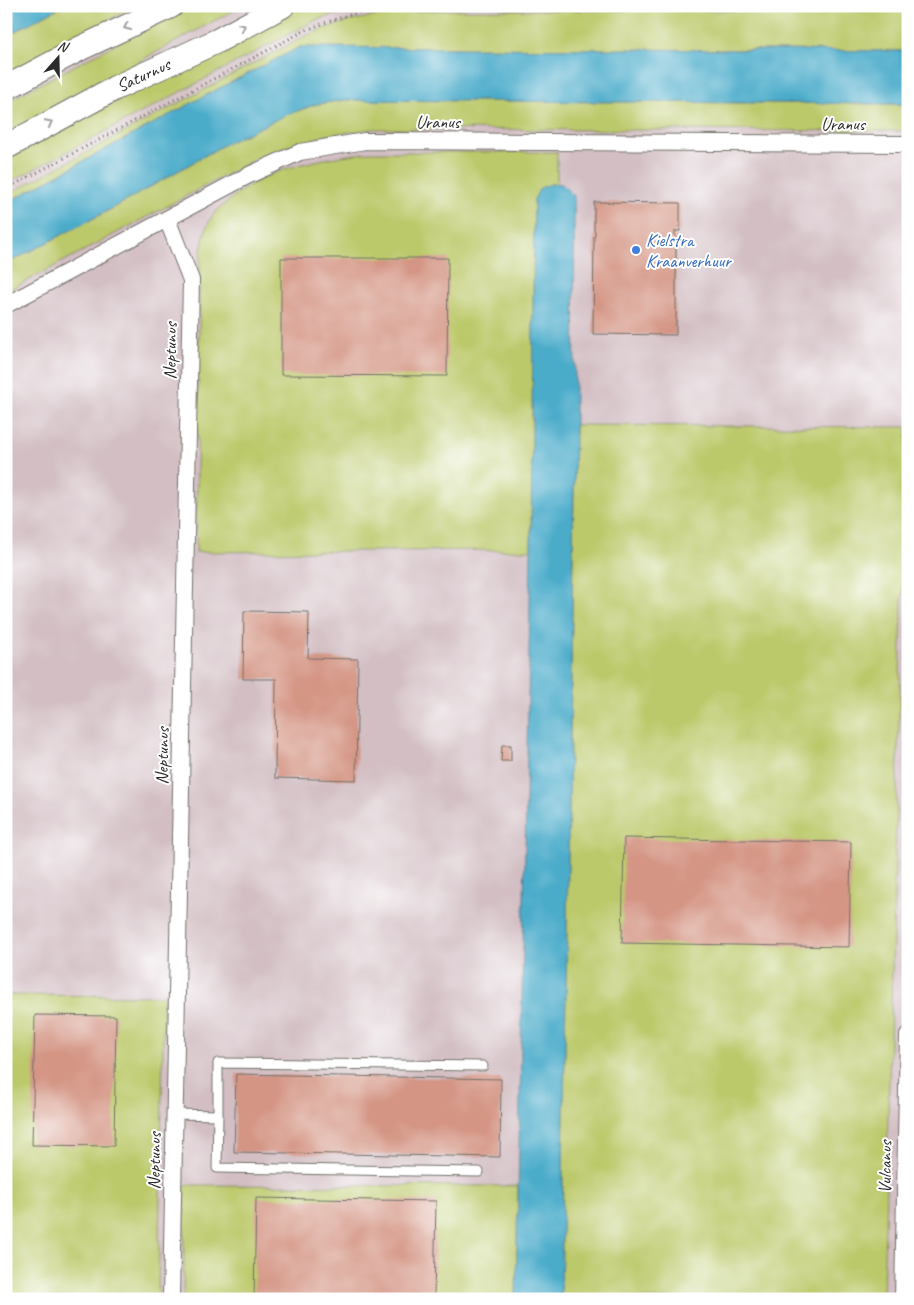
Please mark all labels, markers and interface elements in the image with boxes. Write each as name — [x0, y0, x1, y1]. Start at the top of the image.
one-way arrow — [123, 20, 132, 31]
one-way arrow — [236, 24, 245, 34]
north arrow — [32, 32, 82, 82]
text: N — [55, 37, 71, 57]
street label: Saturnus — [113, 52, 175, 97]
street label: Uranus — [416, 111, 462, 133]
street label: Uranus — [821, 113, 867, 135]
one-way arrow — [44, 120, 53, 130]
place label: Kielstra Kraanverhuur — [646, 229, 732, 272]
marker: Kielstra Kraanverhuur — [630, 244, 642, 256]
street label: Neptunus — [159, 320, 182, 380]
street label: Neptunus — [151, 725, 174, 785]
street label: Neptunus — [143, 1130, 166, 1190]
street label: Vulcanus — [874, 1139, 896, 1193]

